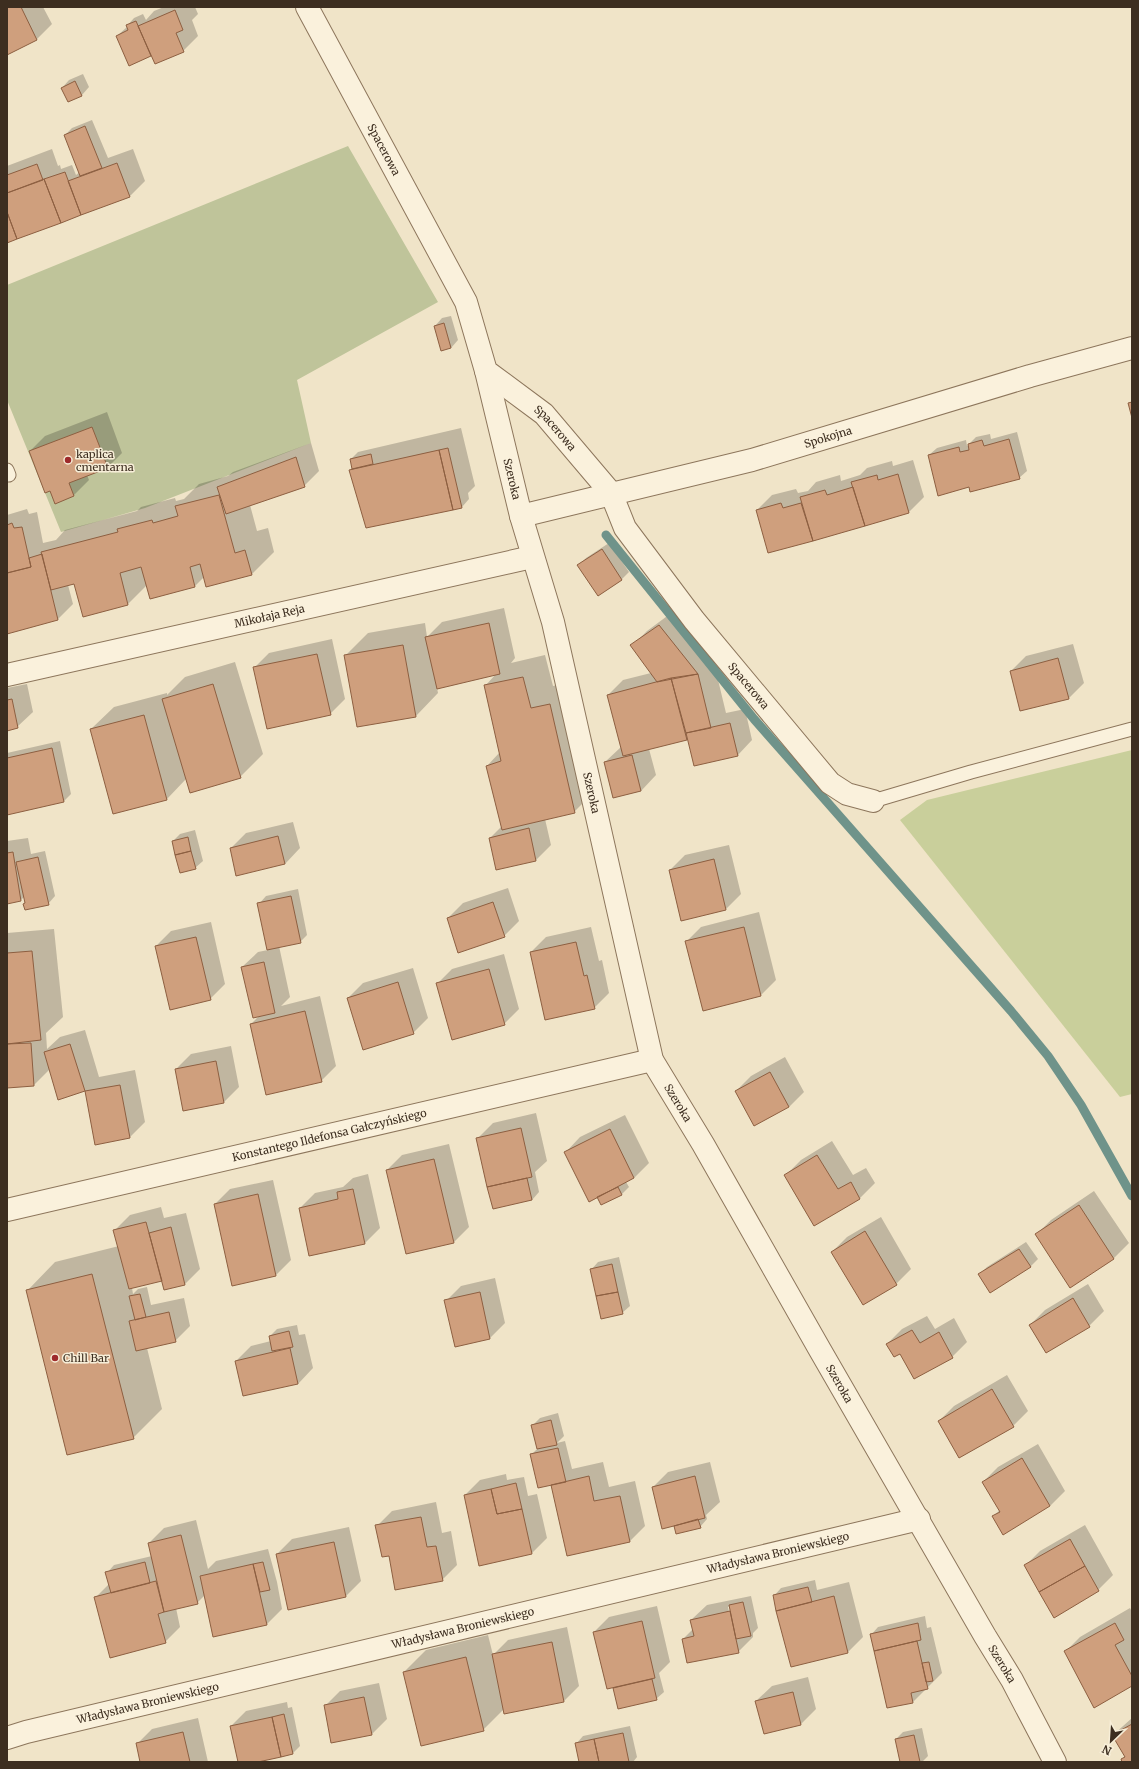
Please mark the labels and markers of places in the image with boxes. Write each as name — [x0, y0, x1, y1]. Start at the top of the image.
place label: kaplica cmentarna — [76, 447, 134, 474]
marker: kaplica cmentarna — [63, 455, 73, 465]
place label: Chill Bar — [63, 1351, 109, 1365]
marker: Chill Bar — [50, 1353, 60, 1363]

